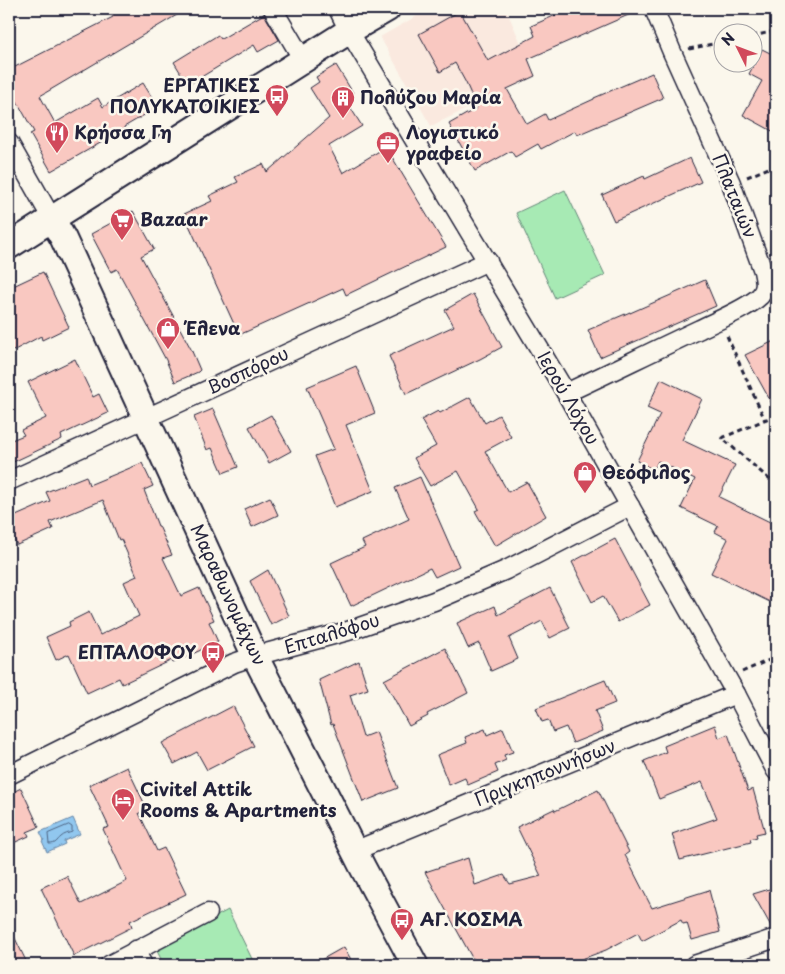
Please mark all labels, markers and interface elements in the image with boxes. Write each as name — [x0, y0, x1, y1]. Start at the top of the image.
north arrow — [712, 22, 762, 72]
text: N — [716, 28, 739, 50]
place label: ΕΡΓΑΤΙΚΕΣ ΠΟΛΥΚΑΤΟΙΚΙΕΣ — [110, 71, 260, 119]
bus stop icon: ΕΡΓΑΤΙΚΕΣ ΠΟΛΥΚΑΤΟΙΚΙΕΣ — [264, 83, 290, 117]
place label: Πολύζου Μαρία — [360, 83, 502, 110]
building icon: Πολύζου Μαρία — [330, 85, 356, 119]
place label: Κρήσσα Γη — [74, 118, 172, 145]
place label: Λογιστικό γραφείο — [406, 118, 499, 166]
restaurant icon: Κρήσσα Γη — [44, 120, 70, 154]
office icon: Λογιστικό γραφείο — [375, 130, 401, 164]
street label: Πλαταιών — [706, 149, 765, 242]
place label: Bazaar — [140, 205, 209, 232]
supermarket icon: Bazaar — [109, 207, 135, 241]
place label: Έλενα — [183, 314, 241, 341]
shop icon: Έλενα — [155, 316, 181, 350]
street label: Βοσπόρου — [202, 339, 293, 400]
street label: Ιερού Λόχου — [532, 345, 607, 449]
place label: Θεόφιλος — [602, 458, 691, 485]
shop icon: Θεόφιλος — [572, 460, 598, 494]
street label: Μαραθωνομάχων — [185, 519, 274, 670]
street label: Επταλόφου — [280, 605, 383, 660]
place label: ΕΠΤΑΛΟΦΟΥ — [78, 638, 196, 665]
bus stop icon: ΕΠΤΑΛΟΦΟΥ — [200, 640, 226, 674]
street label: Πριγκηποννήσων — [470, 731, 619, 812]
place label: Civitel Attik Rooms & Apartments — [140, 775, 337, 823]
hotel icon: Civitel Attik Rooms & Apartments — [110, 787, 136, 821]
place label: ΑΓ. ΚΟΣΜΑ — [420, 905, 523, 932]
bus stop icon: ΑΓ. ΚΟΣΜΑ — [389, 907, 415, 941]

